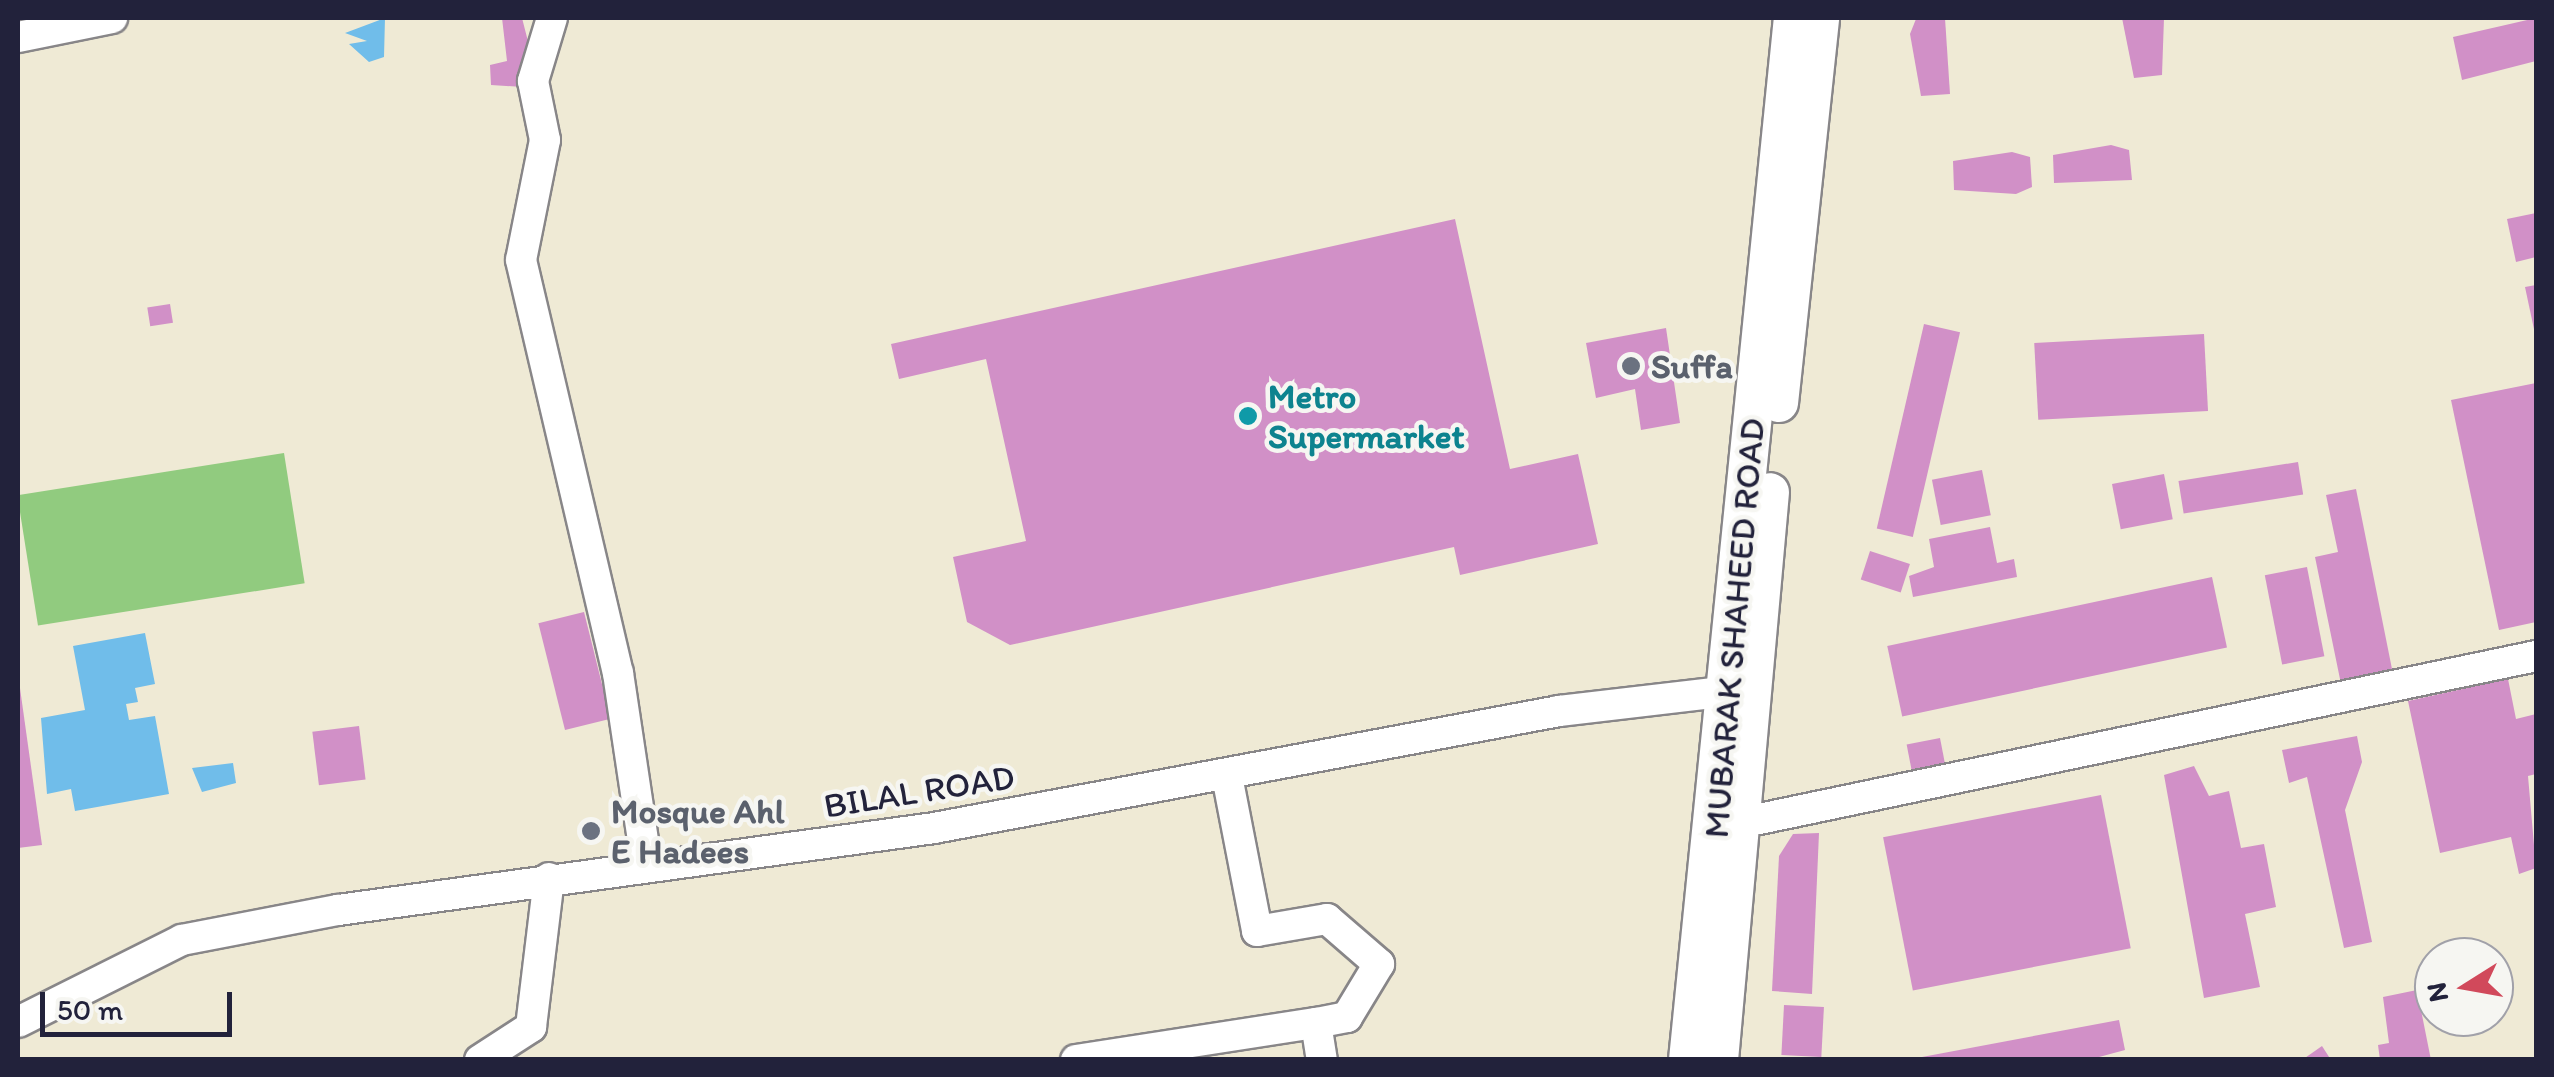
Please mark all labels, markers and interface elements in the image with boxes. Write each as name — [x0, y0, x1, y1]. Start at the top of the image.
place label: Suffa — [1651, 345, 1733, 387]
marker: Suffa — [1620, 355, 1642, 377]
place label: Metro Supermarket — [1268, 375, 1465, 457]
marker: Metro Supermarket — [1237, 405, 1259, 427]
street label: MUBARAK SHAHEED ROAD — [1695, 416, 1773, 840]
street label: BILAL ROAD — [821, 755, 1017, 827]
place label: Mosque Ahl E Hadees — [611, 790, 785, 872]
marker: Mosque Ahl E Hadees — [580, 820, 602, 842]
north arrow — [2414, 937, 2514, 1037]
scale bar — [45, 972, 238, 1034]
text: N — [2418, 980, 2455, 1005]
text: 50 m — [57, 991, 123, 1028]

